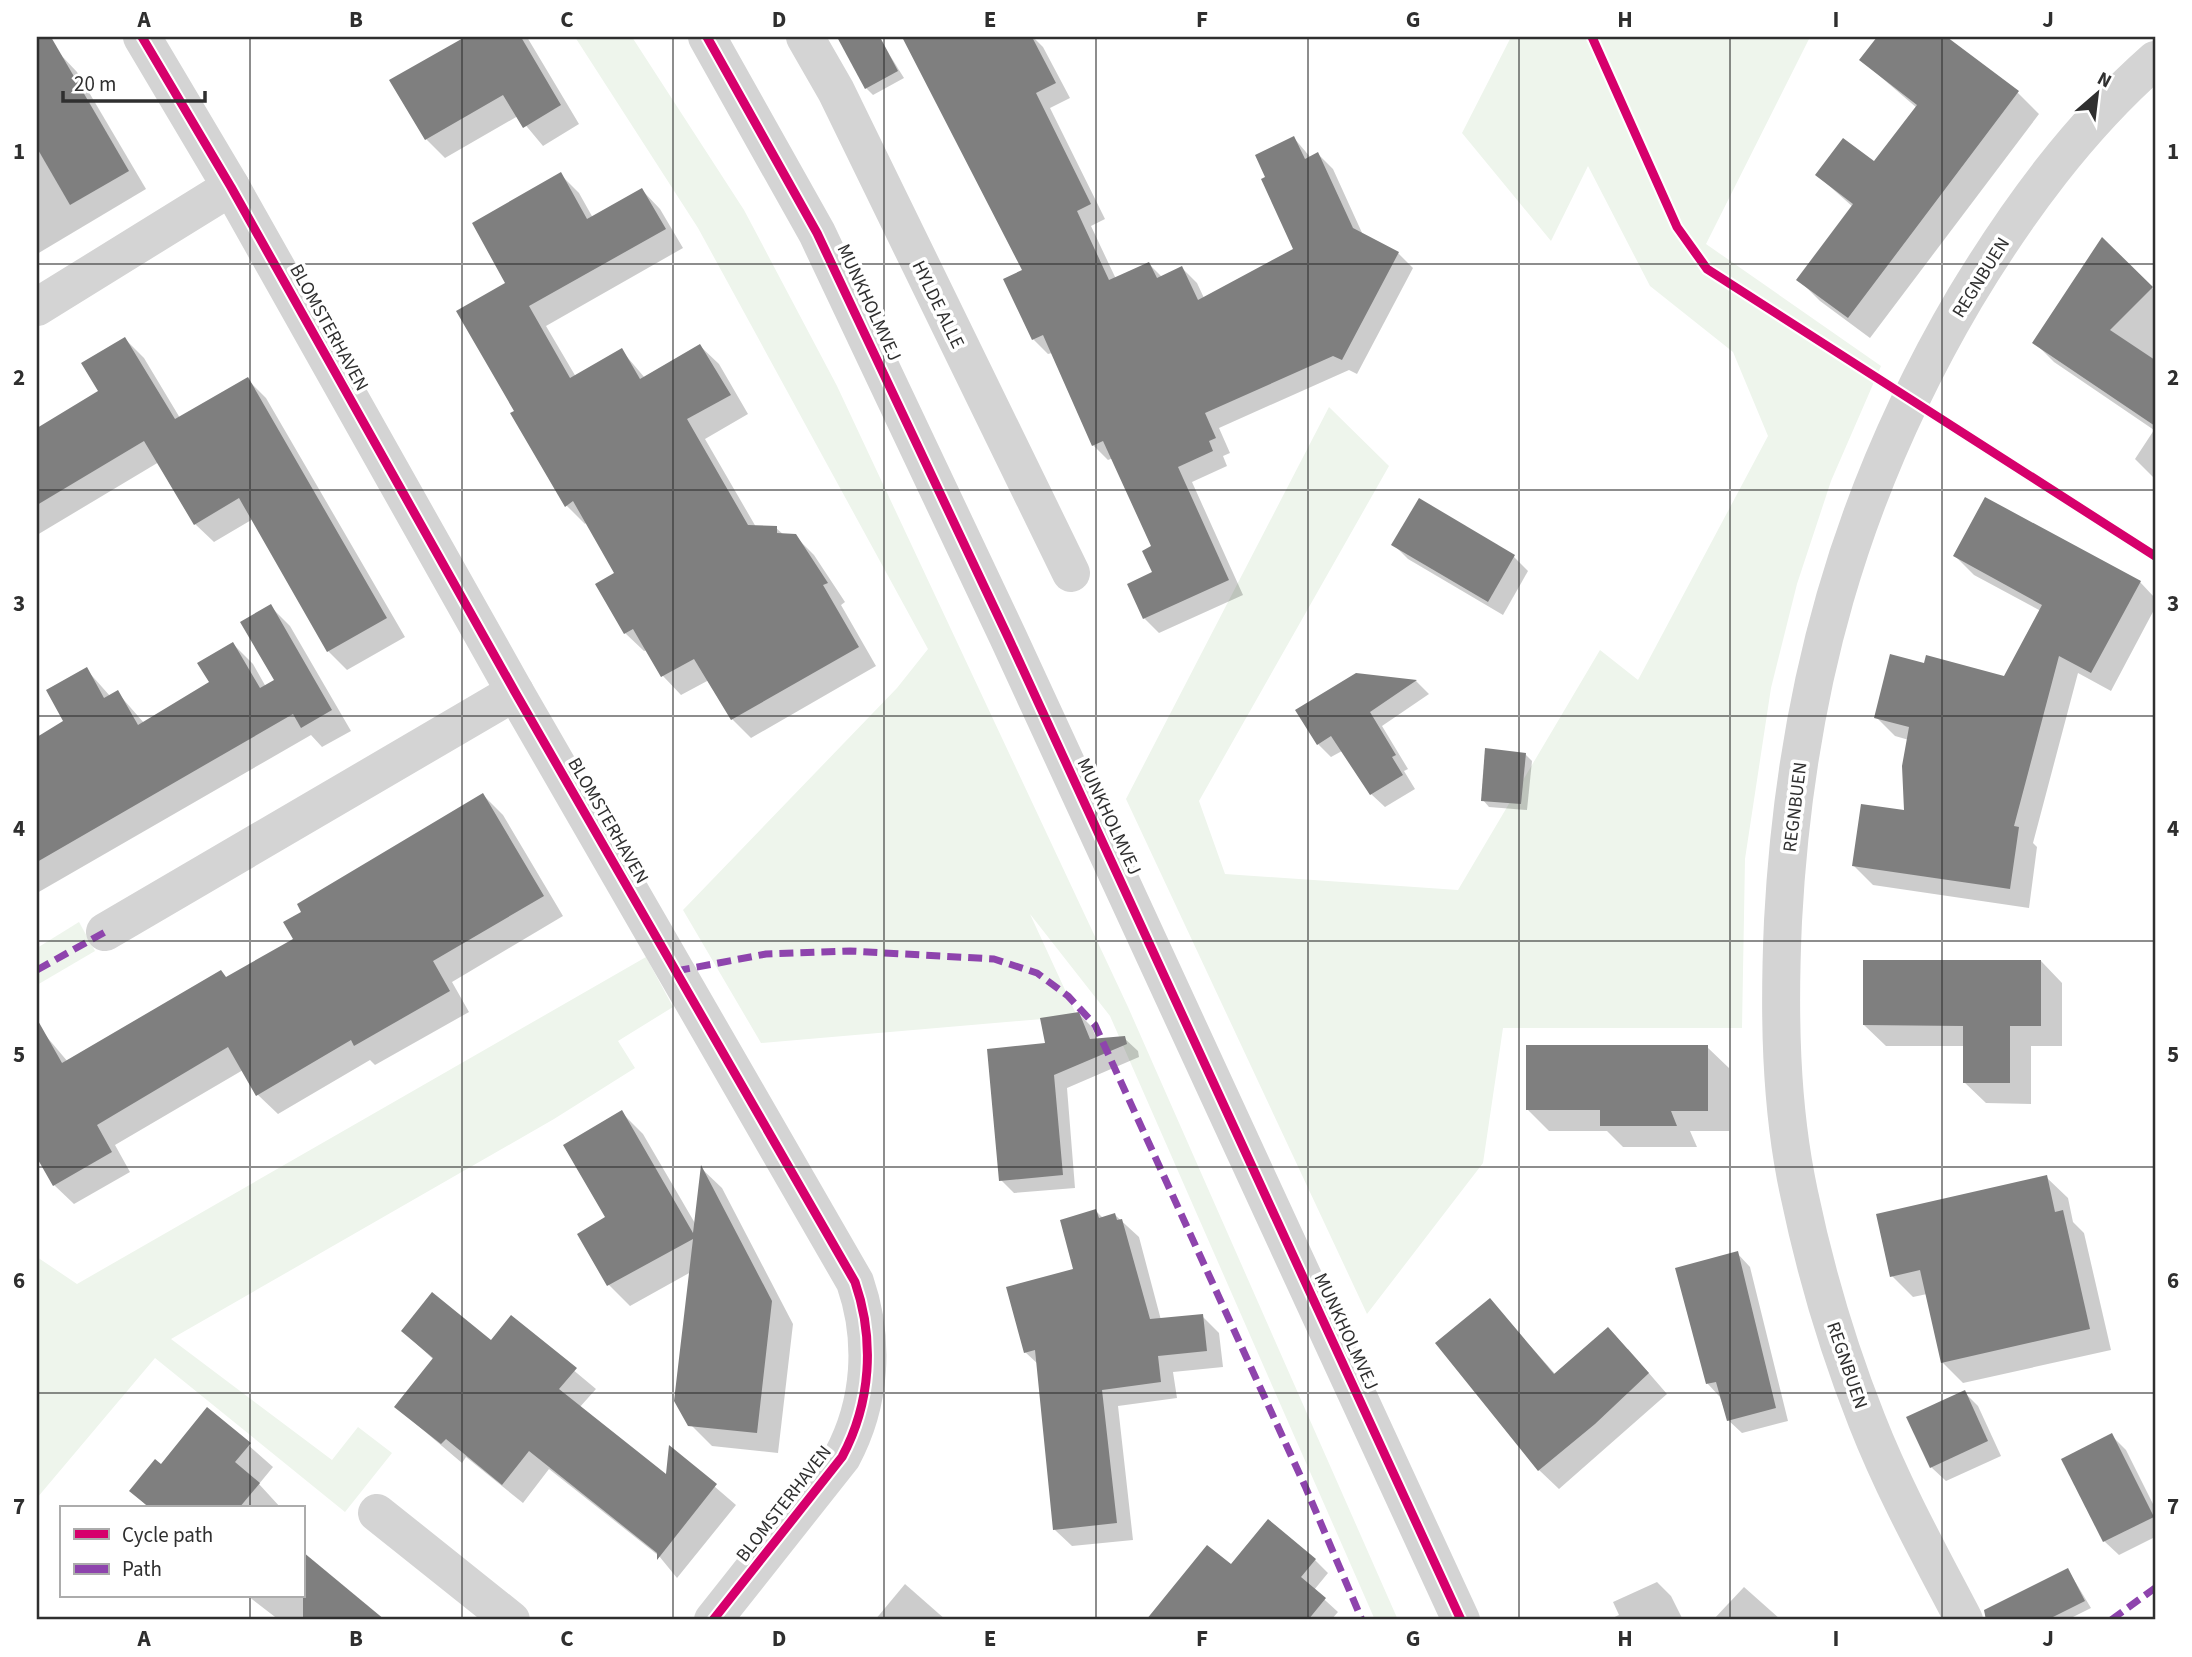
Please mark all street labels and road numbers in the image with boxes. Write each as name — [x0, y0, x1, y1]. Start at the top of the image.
street label: REGNBUEN — [1946, 232, 2017, 323]
street label: MUNKHOLMVEJ — [830, 240, 908, 366]
street label: HYLDE ALLE — [905, 256, 971, 353]
street label: BLOMSTERHAVEN — [283, 259, 375, 396]
street label: BLOMSTERHAVEN — [561, 753, 655, 889]
street label: MUNKHOLMVEJ — [1070, 754, 1148, 880]
street label: REGNBUEN — [1777, 761, 1814, 854]
street label: MUNKHOLMVEJ — [1307, 1269, 1385, 1395]
street label: REGNBUEN — [1819, 1318, 1874, 1413]
street label: BLOMSTERHAVEN — [730, 1440, 838, 1568]

